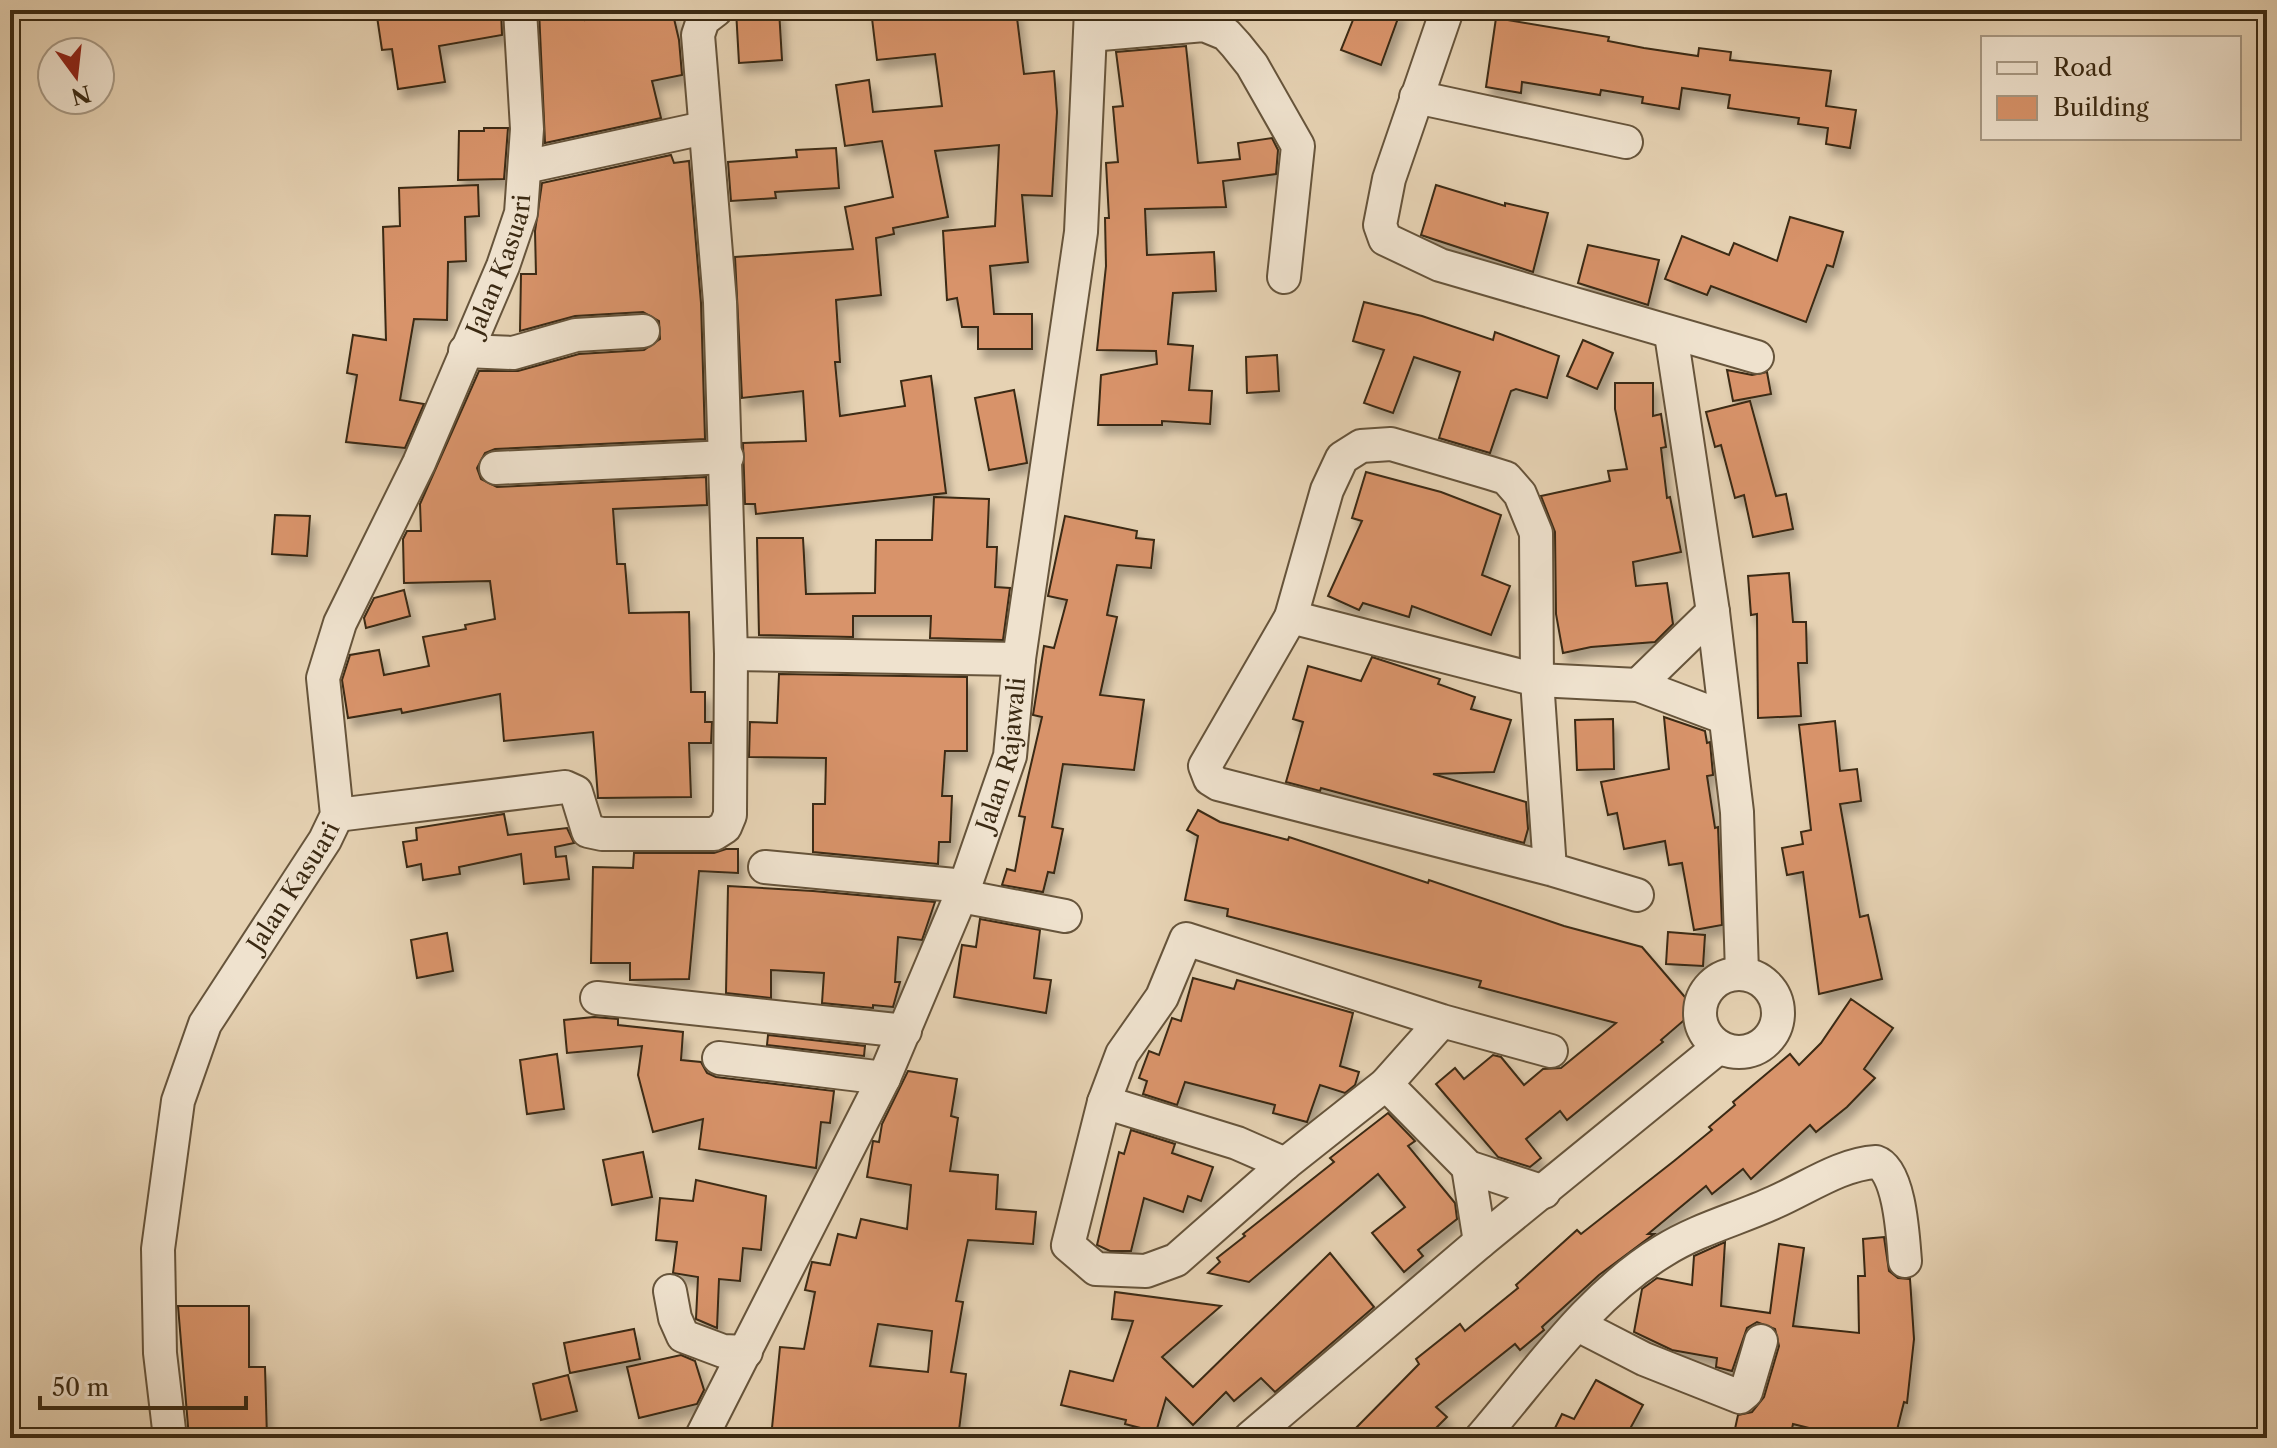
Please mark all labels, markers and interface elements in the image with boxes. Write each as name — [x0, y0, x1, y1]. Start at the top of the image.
north arrow — [36, 36, 116, 116]
legend — [1981, 36, 2241, 140]
text: Road — [2053, 53, 2113, 82]
text: N — [68, 79, 94, 110]
text: Building — [2053, 93, 2149, 122]
street label: Jalan Kasuari — [459, 193, 536, 343]
street label: Jalan Rajawali — [969, 676, 1031, 839]
street label: Jalan Kasuari — [239, 817, 345, 960]
scale bar — [40, 1360, 246, 1410]
text: 50 m — [52, 1373, 109, 1402]

